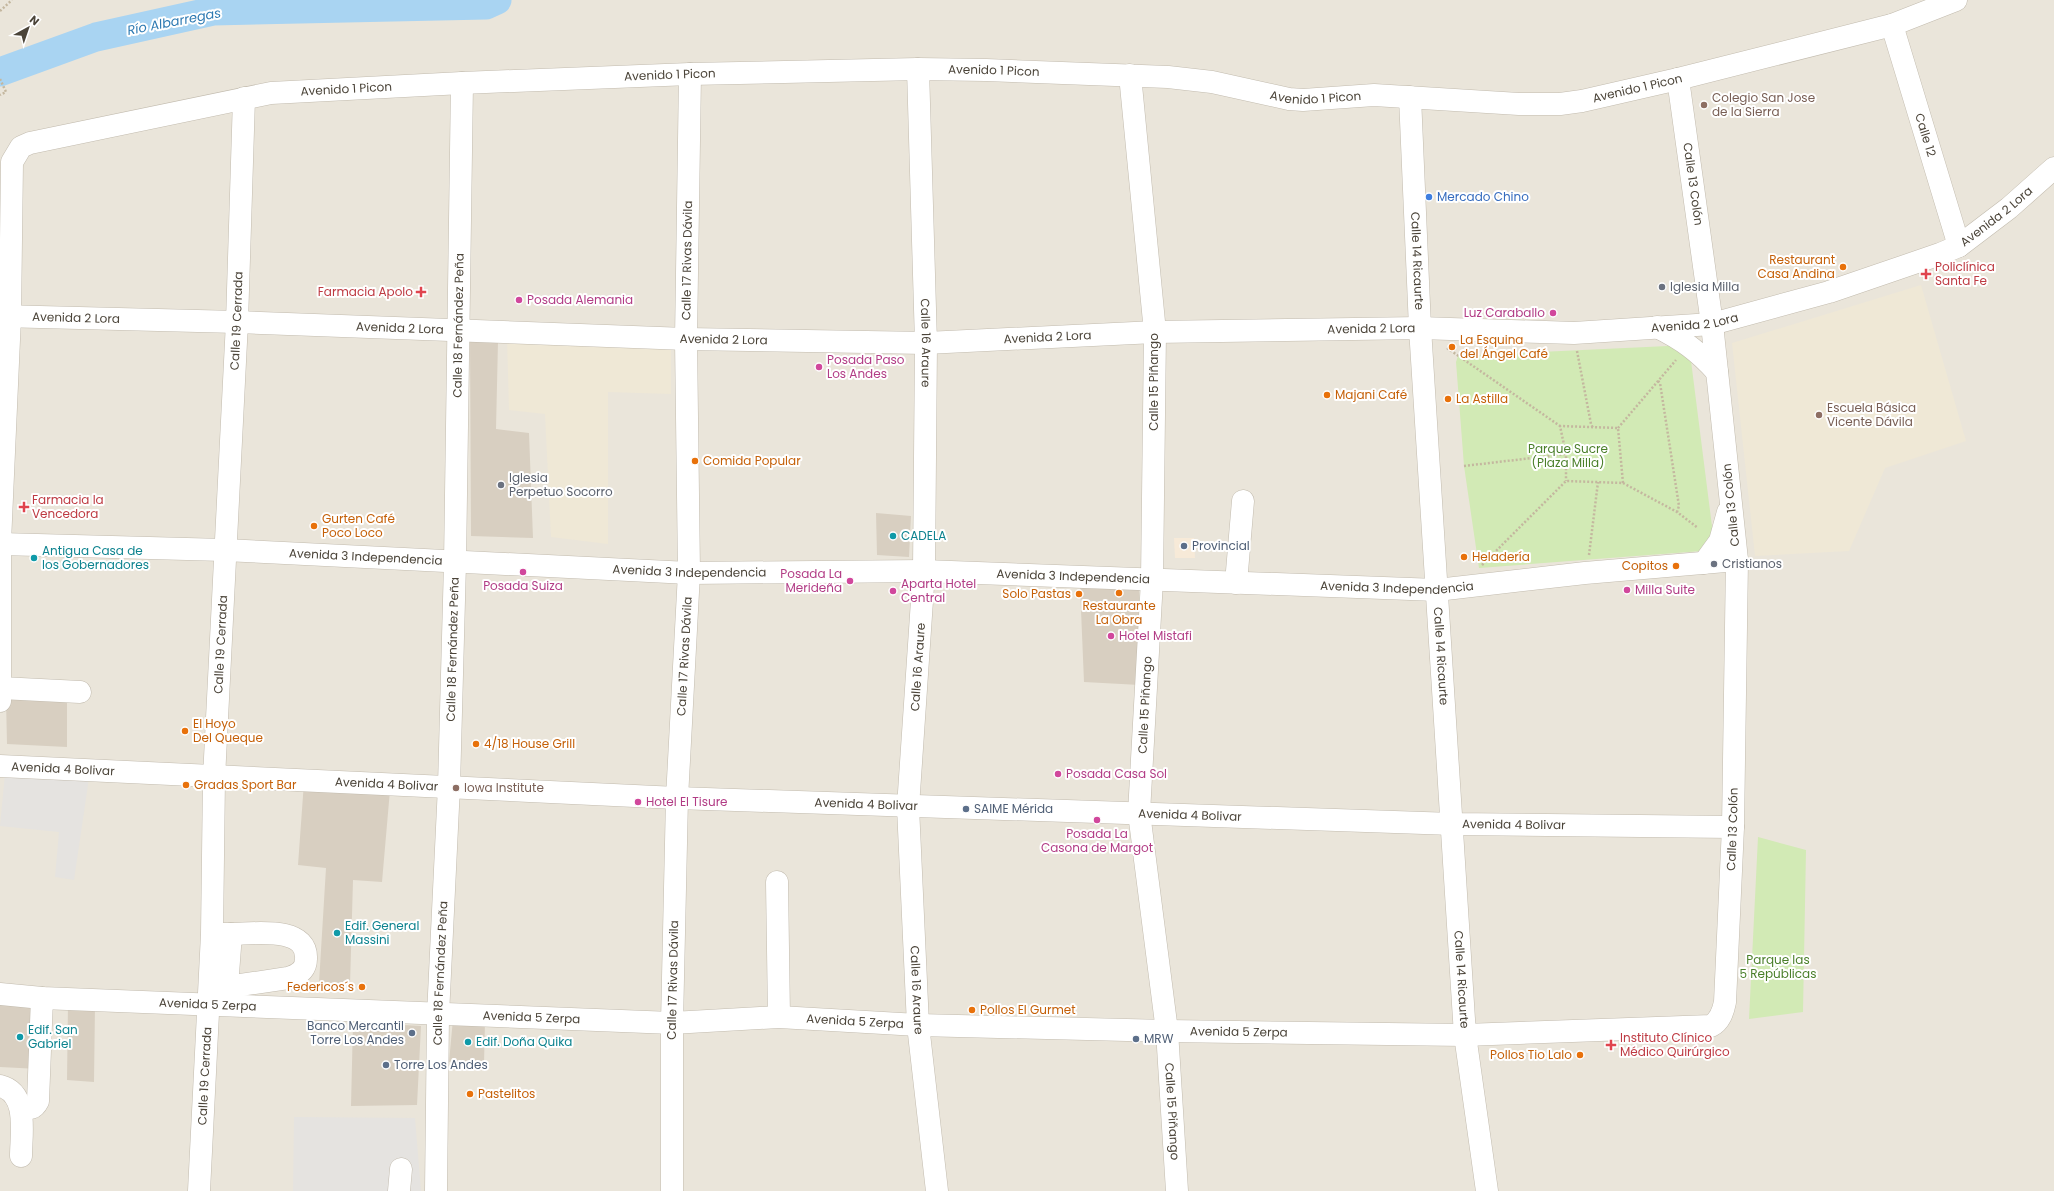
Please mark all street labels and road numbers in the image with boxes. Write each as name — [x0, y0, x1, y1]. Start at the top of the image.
street label: Avenido 1 Picon — [948, 60, 1040, 80]
street label: Avenido 1 Picon — [624, 64, 716, 85]
street label: Avenido 1 Picon — [1591, 69, 1684, 106]
street label: Avenido 1 Picon — [300, 78, 392, 99]
street label: Avenido 1 Picon — [1268, 86, 1362, 108]
street label: Calle 12 — [1911, 111, 1940, 159]
street label: Calle 13 Colón — [1679, 142, 1708, 226]
street label: Avenida 2 Lora — [1956, 182, 2036, 250]
street label: Calle 17 Rivas Dávila — [677, 200, 696, 320]
street label: Calle 14 Ricaurte — [1407, 211, 1428, 310]
street label: Calle 18 Fernández Peña — [448, 253, 468, 398]
street label: Calle 19 Cerrada — [226, 271, 247, 371]
street label: Calle 16 Araure — [917, 298, 935, 387]
street label: Avenida 2 Lora — [32, 308, 120, 327]
street label: Avenida 2 Lora — [1650, 308, 1740, 336]
street label: Avenida 2 Lora — [356, 318, 444, 338]
street label: Avenida 2 Lora — [1327, 319, 1415, 337]
street label: Avenida 2 Lora — [1003, 326, 1092, 347]
street label: Avenida 2 Lora — [679, 330, 768, 348]
street label: Calle 15 Piñango — [1145, 333, 1162, 431]
street label: Calle 13 Colón — [1718, 463, 1743, 547]
street label: Avenida 3 Independencia — [289, 544, 443, 569]
street label: Avenida 3 Independencia — [612, 560, 766, 581]
street label: Avenida 3 Independencia — [996, 565, 1150, 587]
street label: Calle 18 Fernández Peña — [442, 577, 463, 722]
street label: Avenida 3 Independencia — [1320, 577, 1475, 598]
street label: Calle 19 Cerrada — [209, 595, 231, 694]
street label: Calle 17 Rivas Dávila — [672, 596, 696, 716]
street label: Calle 14 Ricaurte — [1430, 607, 1453, 706]
street label: Calle 16 Araure — [906, 622, 929, 712]
street label: Calle 15 Piñango — [1133, 655, 1156, 754]
street label: Avenida 4 Bolivar — [11, 758, 116, 779]
street label: Avenida 4 Bolivar — [335, 773, 439, 795]
street label: Calle 13 Colón — [1722, 787, 1742, 871]
street label: Avenida 4 Bolivar — [814, 794, 919, 814]
street label: Avenida 4 Bolivar — [1138, 804, 1242, 825]
street label: Avenida 4 Bolivar — [1462, 815, 1566, 833]
street label: Calle 18 Fernández Peña — [429, 900, 451, 1045]
street label: Calle 17 Rivas Dávila — [663, 920, 682, 1040]
street label: Calle 14 Ricaurte — [1450, 930, 1474, 1029]
street label: Calle 16 Araure — [906, 945, 928, 1035]
street label: Avenida 5 Zerpa — [158, 994, 257, 1015]
street label: Avenida 5 Zerpa — [482, 1006, 581, 1027]
street label: Avenida 5 Zerpa — [806, 1010, 904, 1032]
street label: Avenida 5 Zerpa — [1190, 1022, 1288, 1041]
street label: Calle 19 Cerrada — [193, 1026, 215, 1126]
street label: Calle 15 Piñango — [1161, 1062, 1184, 1161]

